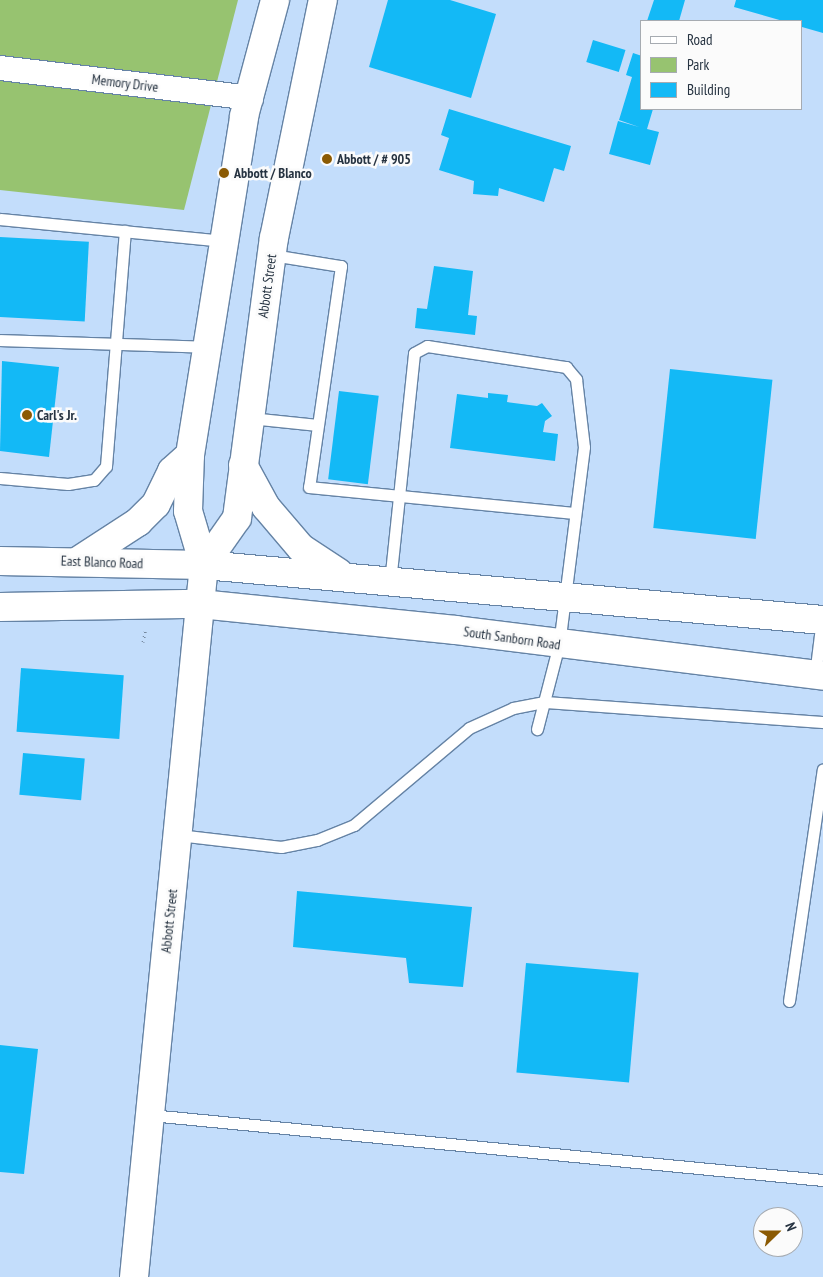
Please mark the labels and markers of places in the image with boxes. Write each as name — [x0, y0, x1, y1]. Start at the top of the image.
place label: Abbott / # 905 — [337, 151, 411, 167]
marker: Abbott / # 905 — [321, 153, 333, 165]
place label: Abbott / Blanco — [234, 165, 312, 181]
marker: Abbott / Blanco — [218, 167, 230, 179]
place label: Carl's Jr. — [37, 407, 77, 423]
marker: Carl's Jr. — [21, 409, 33, 421]

